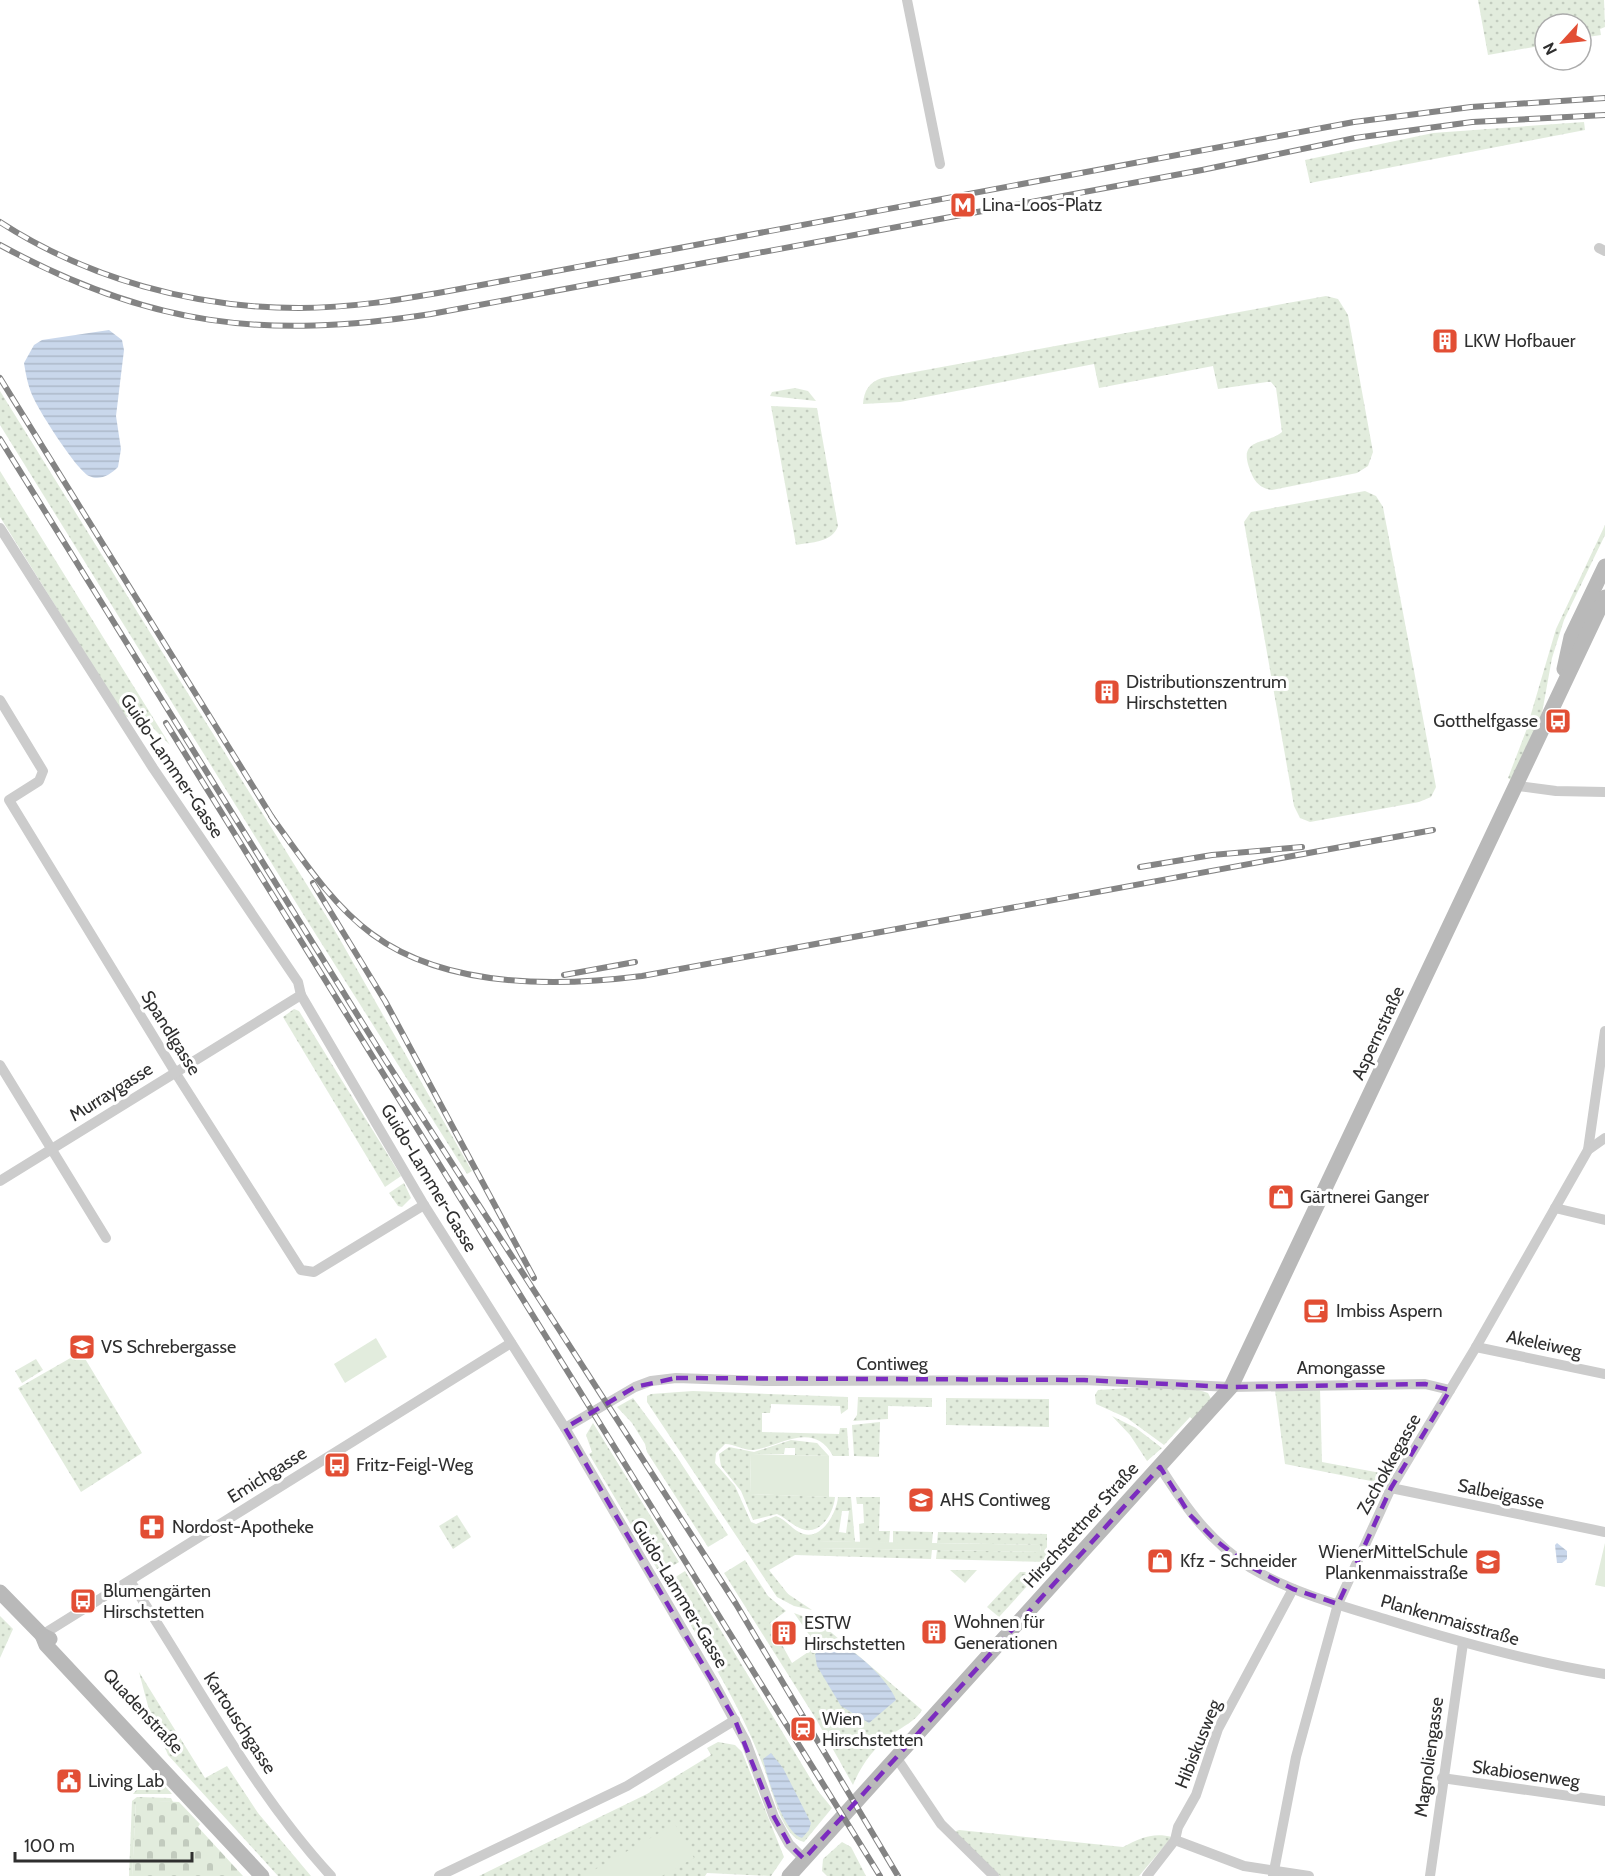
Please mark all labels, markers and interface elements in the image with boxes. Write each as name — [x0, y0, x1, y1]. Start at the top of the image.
north arrow — [1533, 12, 1593, 72]
text: N — [1539, 39, 1561, 58]
metro station icon: Lina-Loos-Platz — [948, 190, 978, 220]
place label: Lina-Loos-Platz — [982, 194, 1103, 216]
building icon: LKW Hofbauer — [1430, 326, 1460, 356]
place label: LKW Hofbauer — [1464, 330, 1576, 352]
place label: Distributionszentrum Hirschstetten — [1126, 671, 1287, 714]
building icon: Distributionszentrum Hirschstetten — [1092, 677, 1122, 707]
street label: Guido-Lammer-Gasse — [116, 690, 228, 842]
bus stop icon: Gotthelfgasse — [1543, 706, 1573, 736]
place label: Gotthelfgasse — [1433, 710, 1538, 732]
street label: Aspernstraße — [1347, 983, 1409, 1083]
street label: Spandlgasse — [136, 987, 206, 1079]
street label: Murraygasse — [65, 1058, 157, 1126]
street label: Guido-Lammer-Gasse — [376, 1100, 482, 1256]
shop icon: Gärtnerei Ganger — [1266, 1182, 1296, 1212]
place label: Gärtnerei Ganger — [1300, 1186, 1429, 1208]
cafe icon: Imbiss Aspern — [1301, 1296, 1331, 1326]
place label: Imbiss Aspern — [1336, 1300, 1443, 1322]
street label: Akeleiweg — [1504, 1325, 1585, 1363]
school or university icon: VS Schrebergasse — [67, 1332, 97, 1362]
place label: VS Schrebergasse — [101, 1336, 236, 1358]
street label: Contiweg — [856, 1353, 929, 1375]
street label: Amongasse — [1297, 1357, 1385, 1379]
street label: Zschokkegasse — [1352, 1410, 1426, 1518]
street label: Emichgasse — [223, 1442, 311, 1508]
bus stop icon: Fritz-Feigl-Weg — [322, 1450, 352, 1480]
place label: Fritz-Feigl-Weg — [356, 1454, 474, 1476]
street label: Hirschstettner Straße — [1019, 1458, 1143, 1592]
street label: Salbeigasse — [1456, 1474, 1546, 1514]
school or university icon: AHS Contiweg — [906, 1485, 936, 1515]
place label: AHS Contiweg — [940, 1489, 1051, 1511]
pharmacy icon: Nordost-Apotheke — [137, 1512, 167, 1542]
place label: Nordost-Apotheke — [172, 1516, 314, 1538]
street label: Guido-Lammer-Gasse — [627, 1516, 733, 1672]
place label: WienerMittelSchule Plankenmaisstraße — [1319, 1541, 1468, 1584]
shop icon: Kfz - Schneider — [1145, 1546, 1175, 1576]
school or university icon: WienerMittelSchule Plankenmaisstraße — [1473, 1547, 1503, 1577]
place label: Kfz - Schneider — [1180, 1550, 1297, 1572]
place label: Blumengärten Hirschstetten — [103, 1580, 211, 1623]
bus stop icon: Blumengärten Hirschstetten — [68, 1586, 98, 1616]
street label: Plankenmaisstraße — [1378, 1590, 1522, 1650]
place label: Wohnen für Generationen — [954, 1611, 1058, 1654]
place label: ESTW Hirschstetten — [804, 1612, 905, 1655]
building icon: Wohnen für Generationen — [919, 1617, 949, 1647]
building icon: ESTW Hirschstetten — [769, 1618, 799, 1648]
street label: Quadenstraße — [98, 1664, 188, 1758]
street label: Kartouschgasse — [199, 1668, 281, 1778]
street label: Hibiskusweg — [1170, 1695, 1226, 1792]
street label: Magnoliengasse — [1410, 1695, 1448, 1819]
place label: Wien Hirschstetten — [822, 1708, 923, 1751]
station icon: Wien Hirschstetten — [788, 1714, 818, 1744]
street label: Skabiosenweg — [1471, 1756, 1582, 1793]
public building icon: Living Lab — [54, 1766, 84, 1796]
place label: Living Lab — [88, 1770, 164, 1792]
scale bar — [15, 1825, 192, 1863]
text: 100 m — [24, 1835, 75, 1857]

